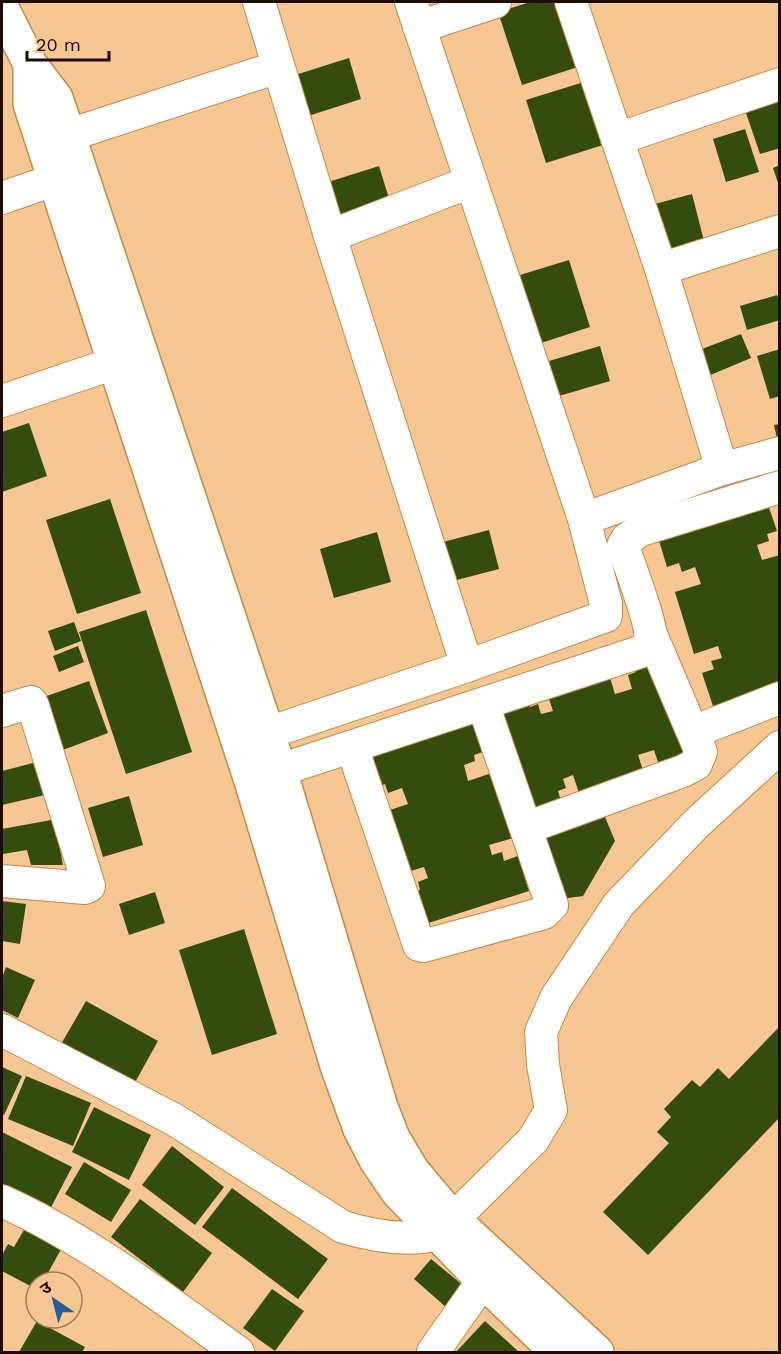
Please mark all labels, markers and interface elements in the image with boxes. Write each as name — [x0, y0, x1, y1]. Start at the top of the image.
scale bar — [27, 24, 110, 62]
text: 20 m — [36, 34, 81, 55]
north arrow — [24, 1270, 84, 1330]
text: उ — [36, 1277, 55, 1299]

